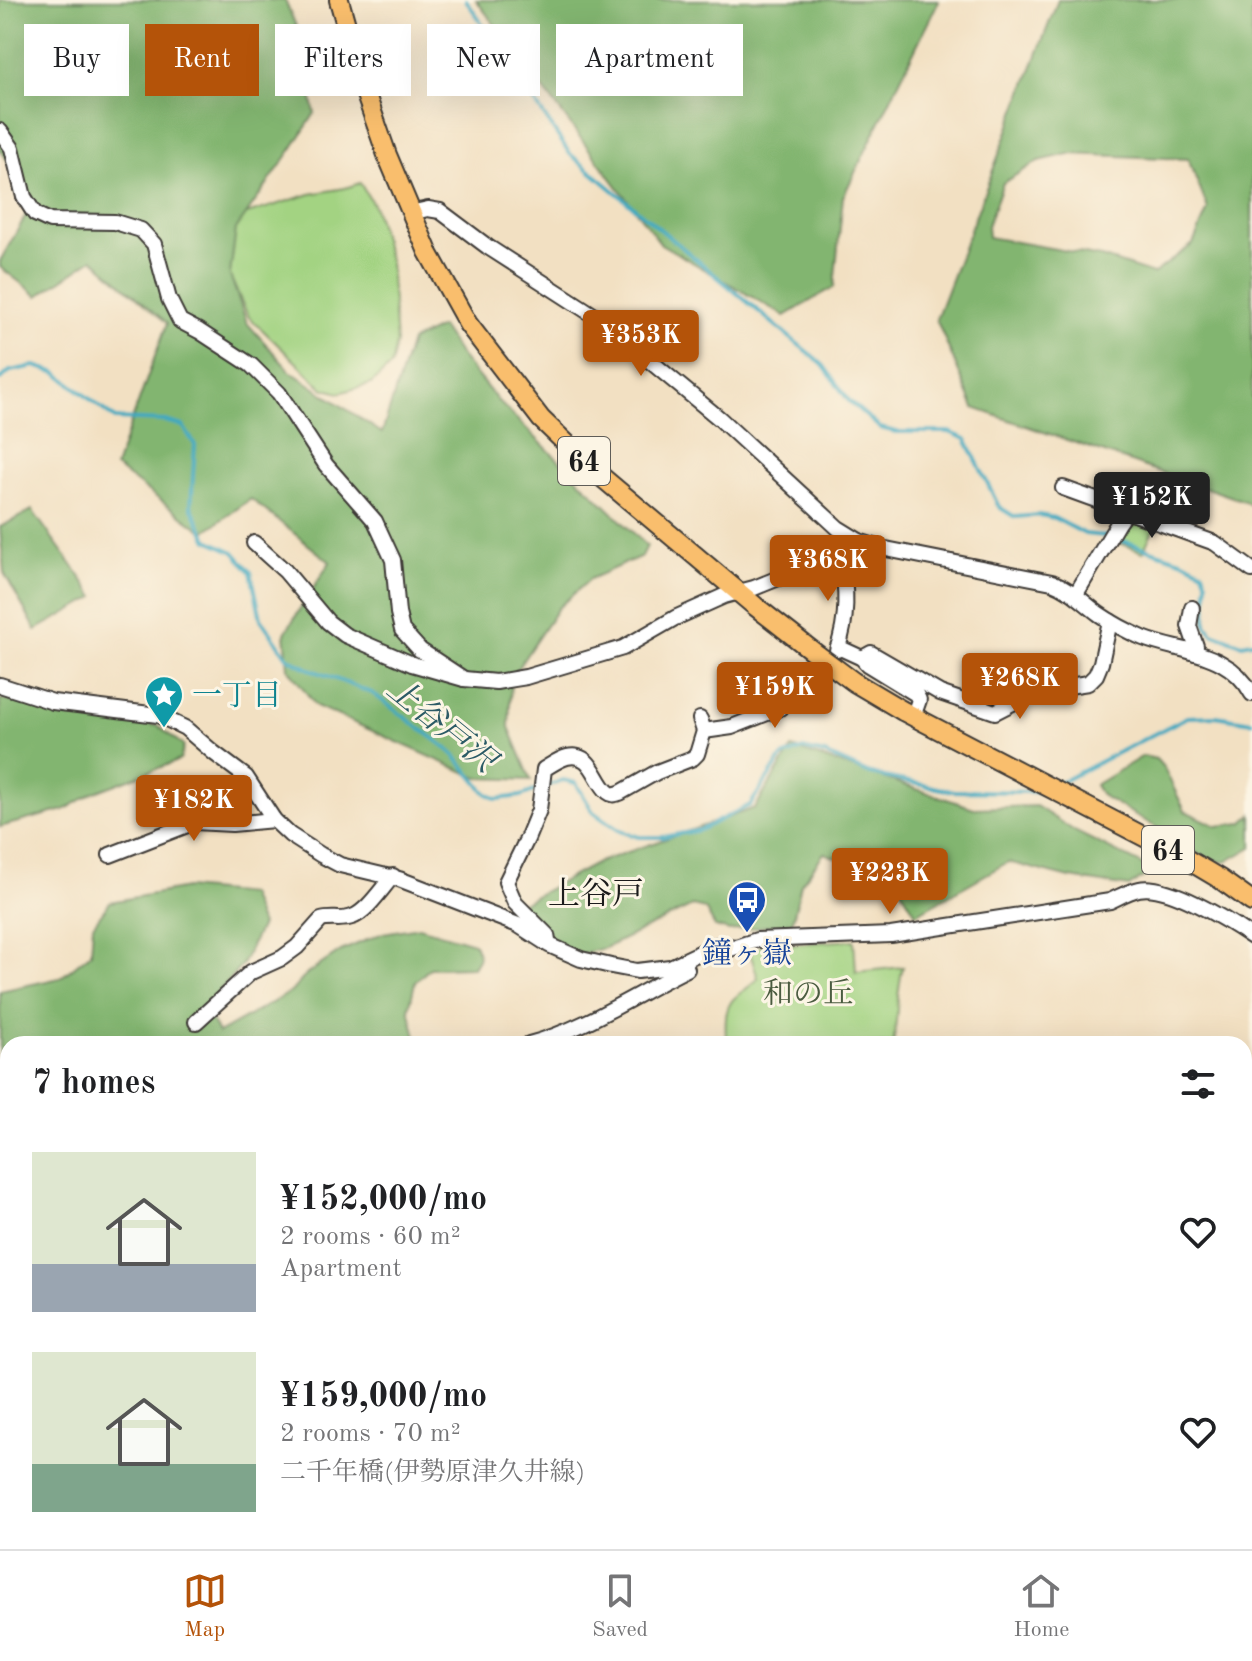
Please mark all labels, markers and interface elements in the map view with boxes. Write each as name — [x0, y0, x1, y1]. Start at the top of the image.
chip: Buy — [24, 24, 129, 96]
chip: Rent — [145, 24, 259, 96]
chip: Filters — [275, 24, 411, 96]
chip: New — [427, 24, 540, 96]
chip: Apartment — [556, 24, 743, 96]
pin: ¥353K — [585, 310, 697, 378]
text: ¥353K — [601, 323, 681, 349]
road number: 64 — [558, 437, 610, 485]
pin: ¥152K — [1096, 472, 1208, 540]
text: ¥152K — [1112, 485, 1192, 511]
pin: ¥368K — [772, 535, 884, 603]
text: ¥368K — [788, 548, 868, 574]
pin: ¥268K — [964, 653, 1076, 721]
pin: ¥159K — [719, 662, 831, 730]
text: ¥268K — [980, 666, 1060, 692]
water label: 上谷戸沢 — [380, 671, 505, 782]
place icon: 一丁目 — [143, 674, 185, 729]
text: ¥159K — [735, 675, 815, 701]
place label: 一丁目 — [192, 680, 282, 712]
pin: ¥182K — [138, 775, 250, 843]
text: ¥182K — [154, 788, 234, 814]
road number: 64 — [1142, 826, 1194, 874]
pin: ¥223K — [834, 848, 946, 916]
text: ¥223K — [850, 861, 930, 887]
district label: 上谷戸 — [548, 877, 644, 912]
bus stop icon: 鐘ヶ嶽 — [726, 879, 768, 934]
place label: 鐘ヶ嶽 — [702, 937, 792, 970]
park label: 和の丘 — [763, 977, 853, 1010]
icon: filters — [1176, 1062, 1220, 1106]
text: 7 homes — [32, 1067, 155, 1101]
text: ¥152,000/mo — [280, 1183, 487, 1217]
icon: home — [96, 1184, 192, 1280]
icon: heart — [1176, 1210, 1220, 1254]
text: 2 rooms · 60 m² — [280, 1224, 461, 1250]
text: Apartment — [280, 1256, 402, 1282]
text: ¥159,000/mo — [280, 1380, 487, 1414]
icon: home — [96, 1384, 192, 1480]
icon: heart — [1176, 1410, 1220, 1454]
text: 2 rooms · 70 m² — [280, 1421, 461, 1447]
text: 二千年橋(伊勢原津久井線) — [280, 1460, 585, 1486]
tab: Map — [183, 1569, 227, 1644]
tab: Saved — [592, 1569, 648, 1644]
tab: Home — [1013, 1569, 1069, 1644]

